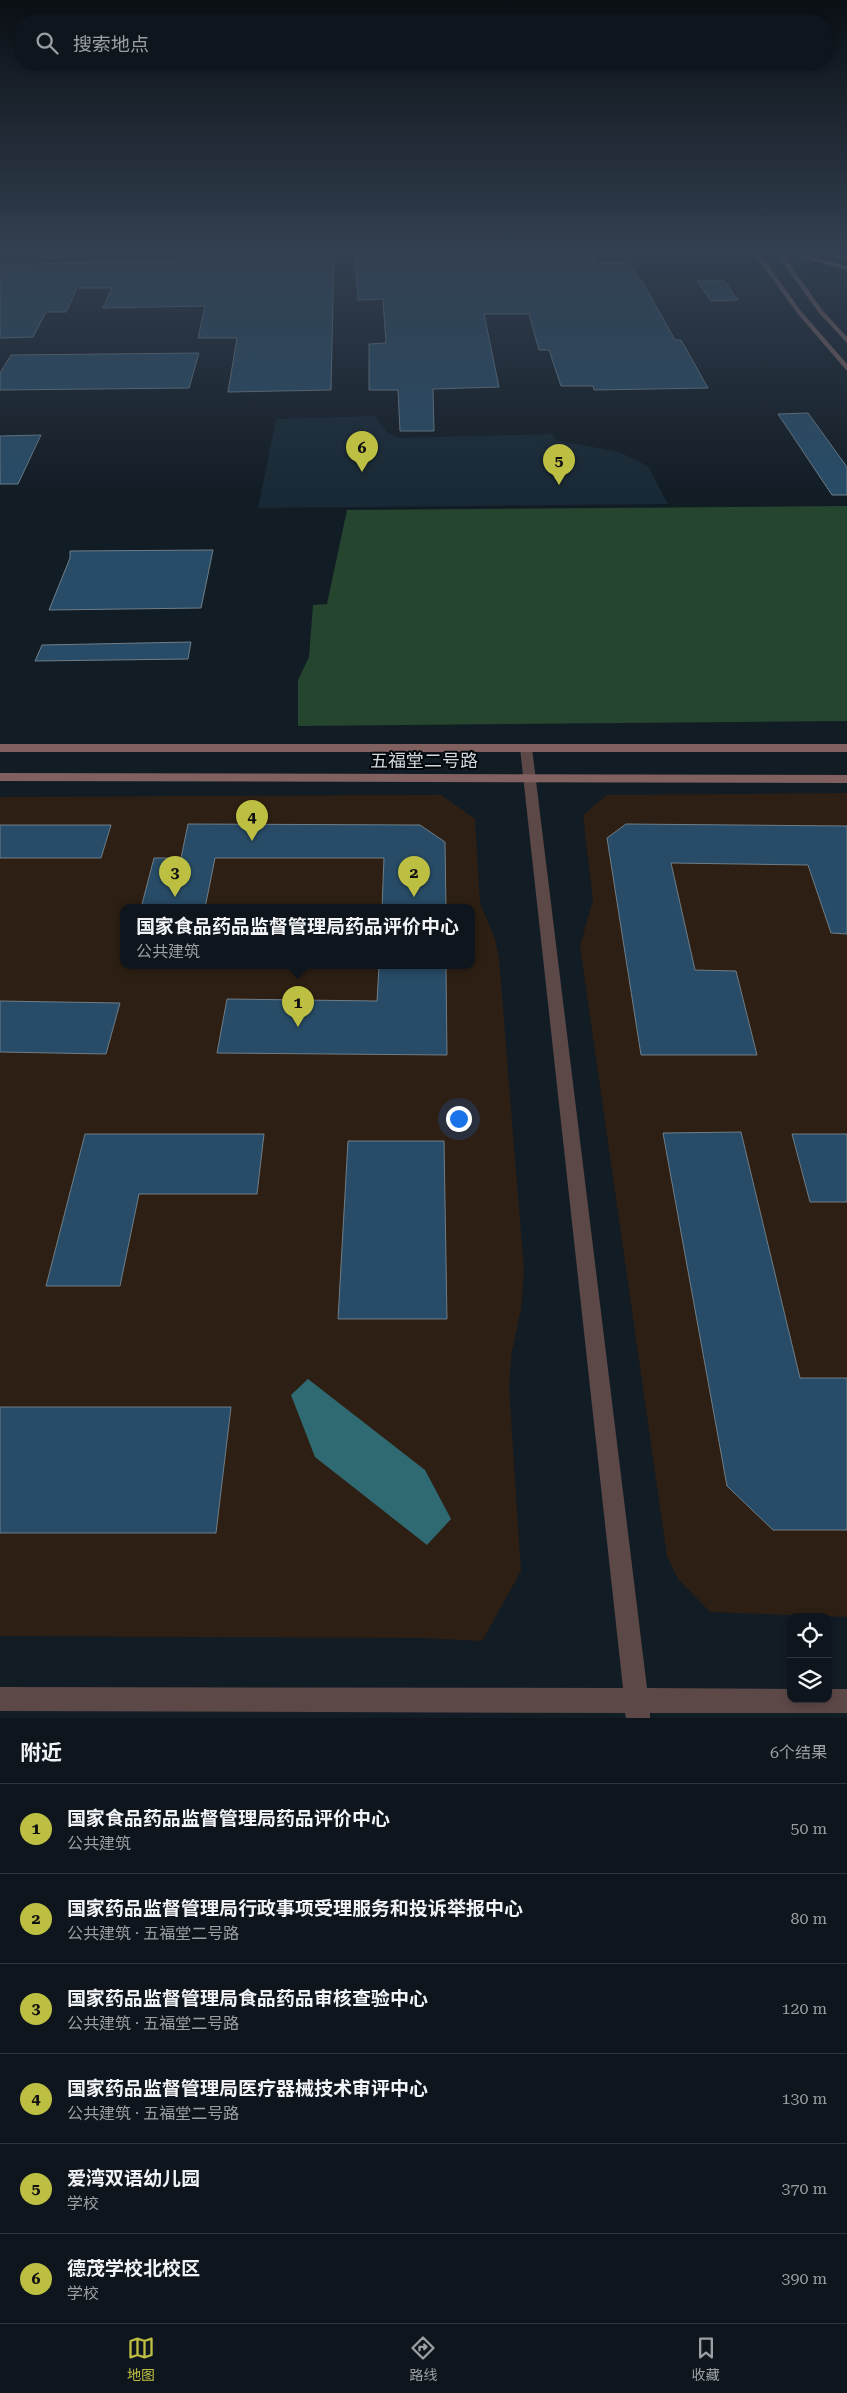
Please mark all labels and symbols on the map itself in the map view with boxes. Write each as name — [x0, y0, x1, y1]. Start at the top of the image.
pin: 6 — [346, 431, 378, 472]
pin: 5 — [543, 444, 575, 485]
street label: 五福堂二号路 — [370, 750, 478, 771]
pin: 4 — [236, 800, 268, 841]
pin: 3 — [159, 856, 191, 897]
pin: 2 — [398, 856, 430, 897]
pin: 1 — [282, 986, 314, 1027]
your location — [446, 1106, 472, 1132]

